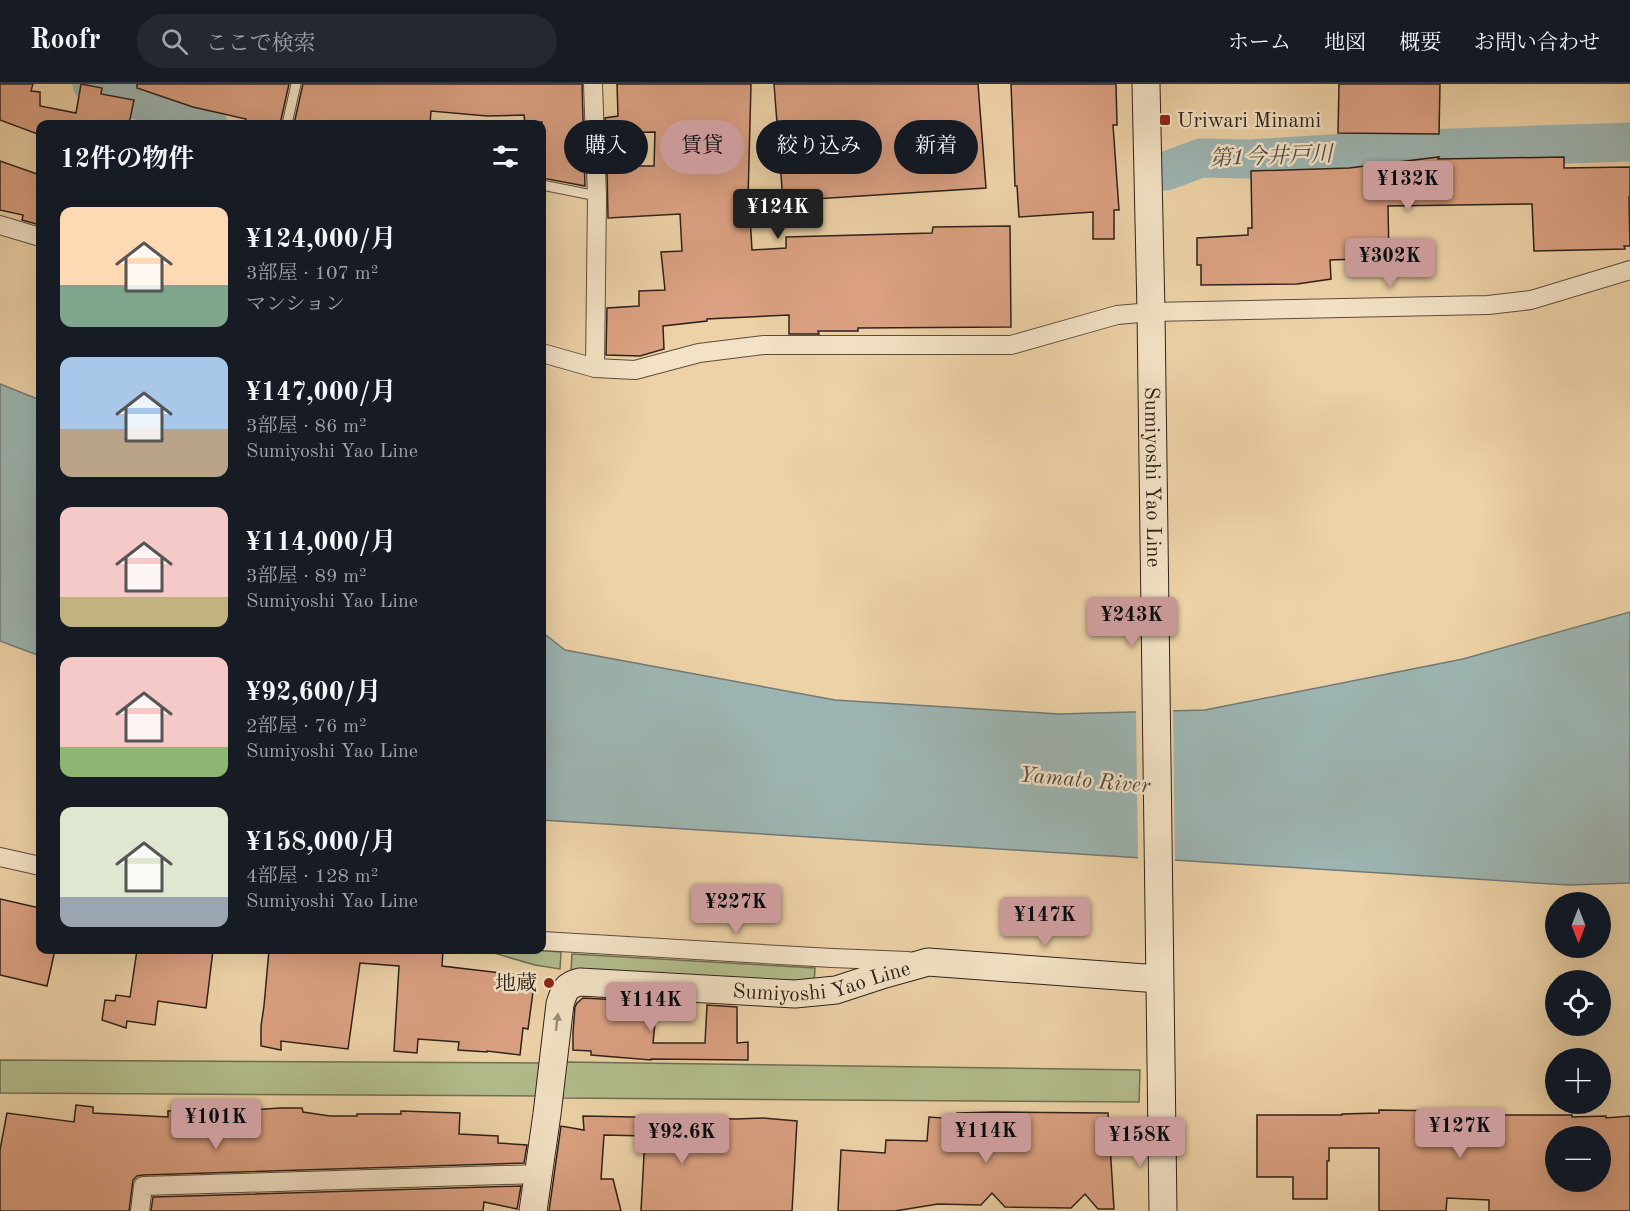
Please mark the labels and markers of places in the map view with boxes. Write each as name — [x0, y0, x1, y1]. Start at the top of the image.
place label: Uriwari Minami — [1177, 111, 1321, 132]
marker: Uriwari Minami — [1158, 113, 1172, 127]
pin: ¥132K — [1366, 161, 1450, 212]
pin: ¥124K — [736, 189, 820, 240]
pin: ¥302K — [1348, 238, 1432, 289]
pin: ¥243K — [1090, 597, 1174, 648]
pin: ¥227K — [694, 884, 778, 935]
pin: ¥147K — [1003, 897, 1087, 948]
place label: 地蔵 — [495, 972, 537, 995]
marker: 地蔵 — [542, 976, 556, 990]
pin: ¥114K — [609, 982, 693, 1033]
pin: ¥101K — [174, 1099, 258, 1150]
pin: ¥127K — [1418, 1108, 1502, 1159]
pin: ¥114K — [944, 1113, 1028, 1164]
pin: ¥92.6K — [633, 1114, 731, 1165]
pin: ¥158K — [1098, 1117, 1182, 1168]

